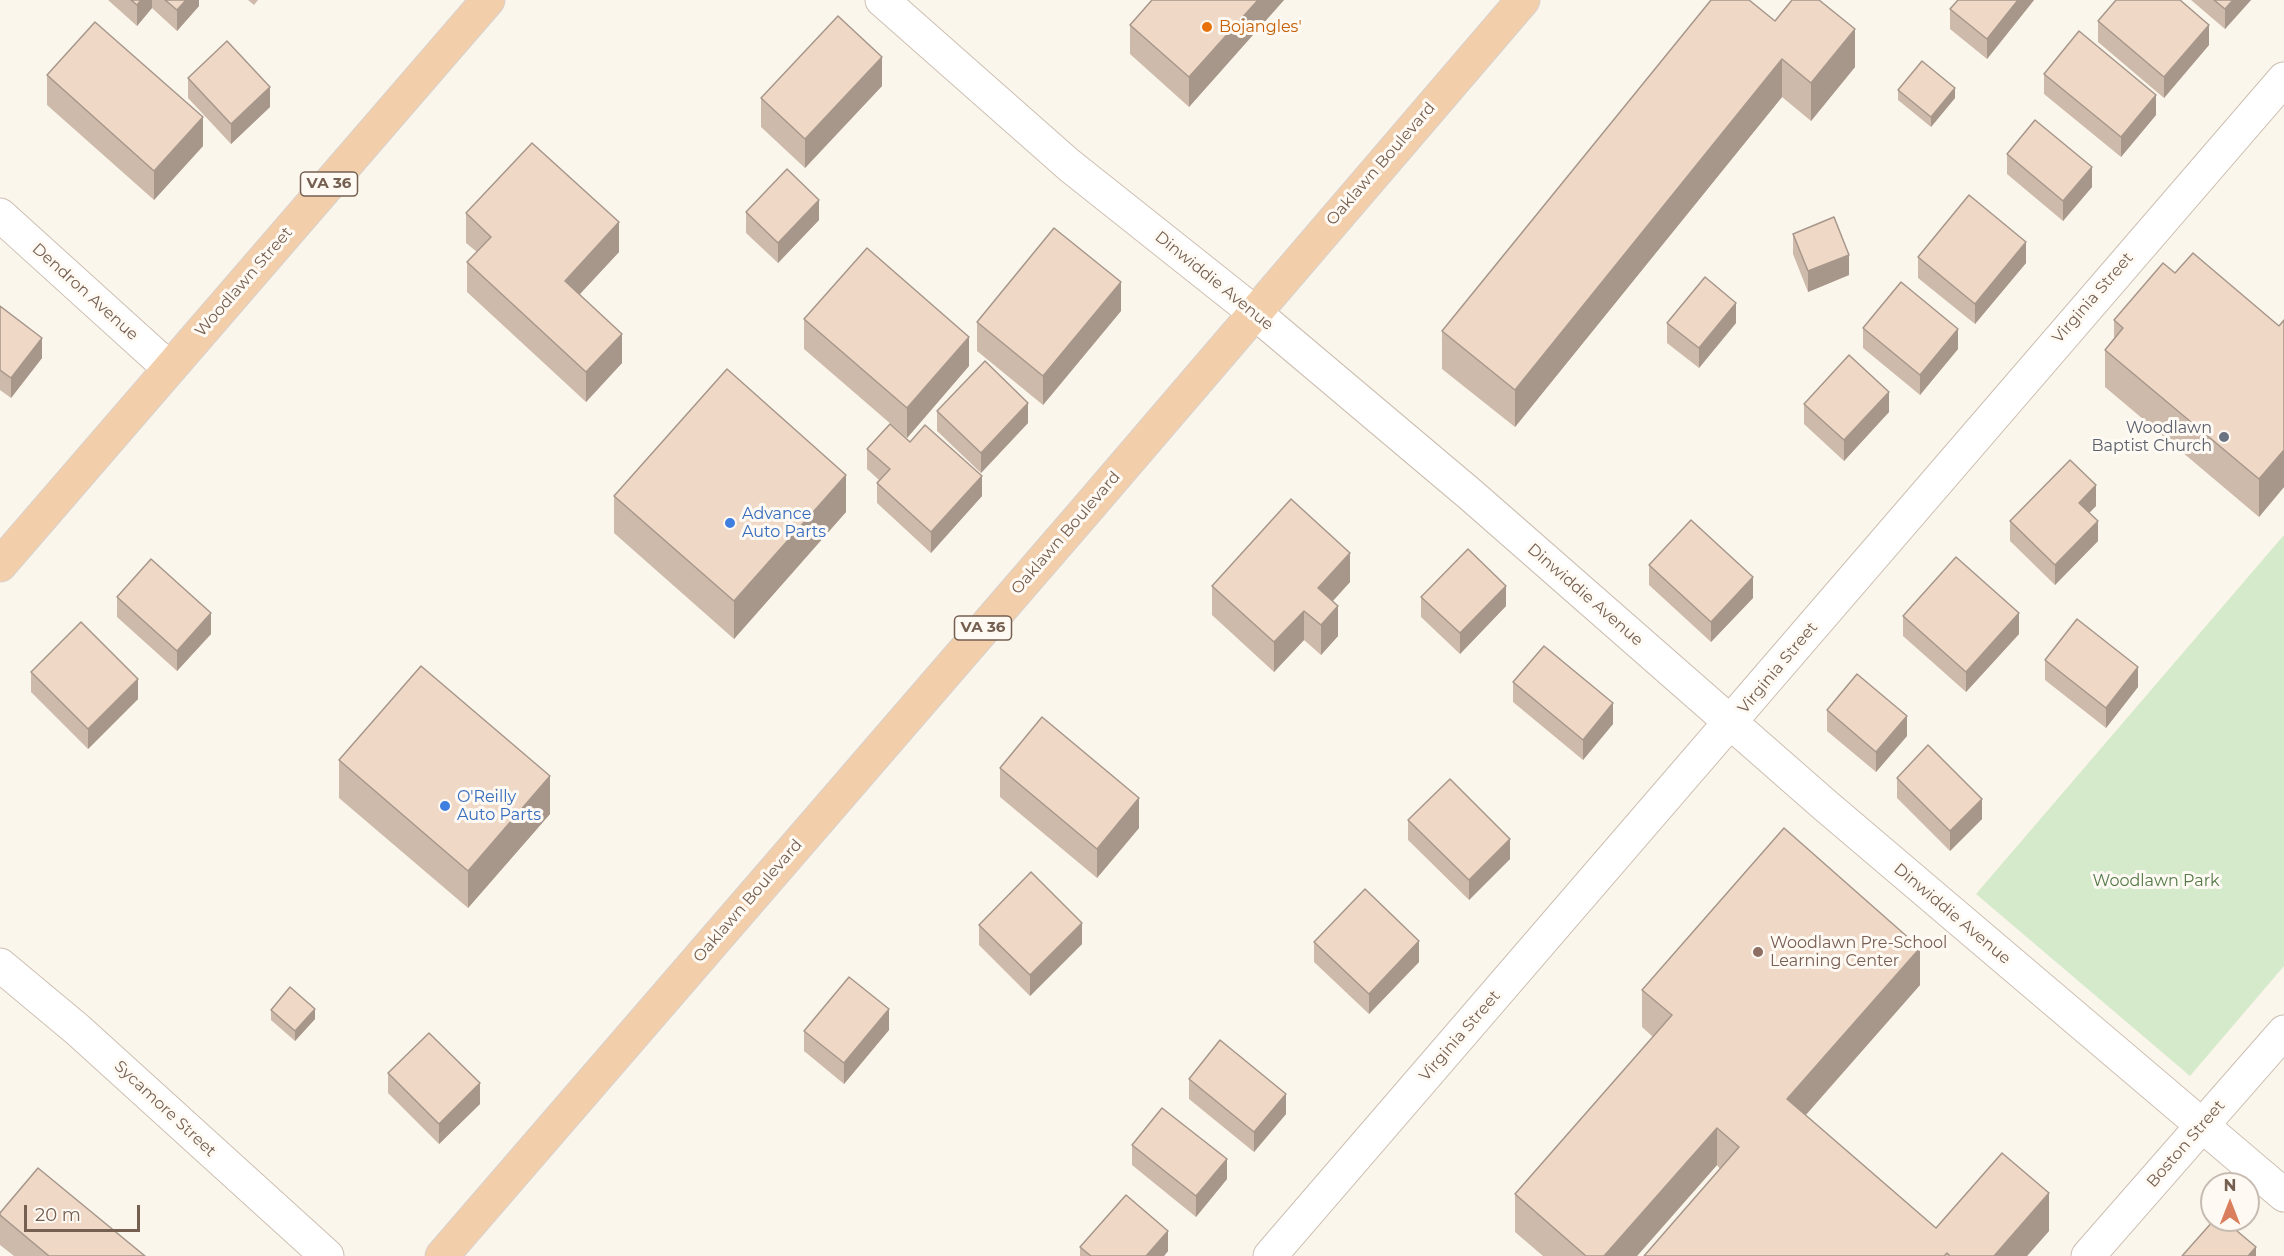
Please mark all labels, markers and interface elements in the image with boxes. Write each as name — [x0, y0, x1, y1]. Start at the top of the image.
place label: Bojangles' — [1219, 17, 1302, 37]
marker: Bojangles' — [1200, 20, 1214, 34]
street label: Oaklawn Boulevard — [1322, 99, 1440, 229]
road number: VA 36 — [300, 172, 358, 196]
street label: Woodlawn Street — [191, 223, 297, 341]
street label: Dinwiddie Avenue — [1151, 227, 1277, 335]
street label: Dendron Avenue — [28, 239, 142, 345]
street label: Virginia Street — [2048, 249, 2138, 347]
place label: Woodlawn Baptist Church — [2092, 418, 2212, 456]
marker: Woodlawn Baptist Church — [2217, 430, 2231, 444]
street label: Oaklawn Boulevard — [1007, 468, 1125, 598]
place label: Advance Auto Parts — [742, 504, 826, 542]
marker: Advance Auto Parts — [723, 516, 737, 530]
street label: Dinwiddie Avenue — [1523, 540, 1647, 650]
road number: VA 36 — [954, 616, 1012, 640]
street label: Virginia Street — [1734, 618, 1822, 718]
place label: O'Reilly Auto Parts — [457, 787, 541, 825]
marker: O'Reilly Auto Parts — [438, 799, 452, 813]
street label: Oaklawn Boulevard — [689, 836, 807, 966]
street label: Dinwiddie Avenue — [1890, 859, 2014, 969]
park label: Woodlawn Park — [2092, 871, 2220, 891]
place label: Woodlawn Pre-School Learning Center — [1770, 933, 1947, 971]
marker: Woodlawn Pre-School Learning Center — [1751, 945, 1765, 959]
street label: Virginia Street — [1415, 987, 1505, 1085]
street label: Sycamore Street — [110, 1057, 220, 1161]
street label: Boston Street — [2143, 1096, 2229, 1192]
north arrow — [2200, 1172, 2260, 1232]
text: N — [2224, 1176, 2236, 1195]
scale bar — [27, 1193, 142, 1231]
text: 20 m — [35, 1204, 81, 1226]

